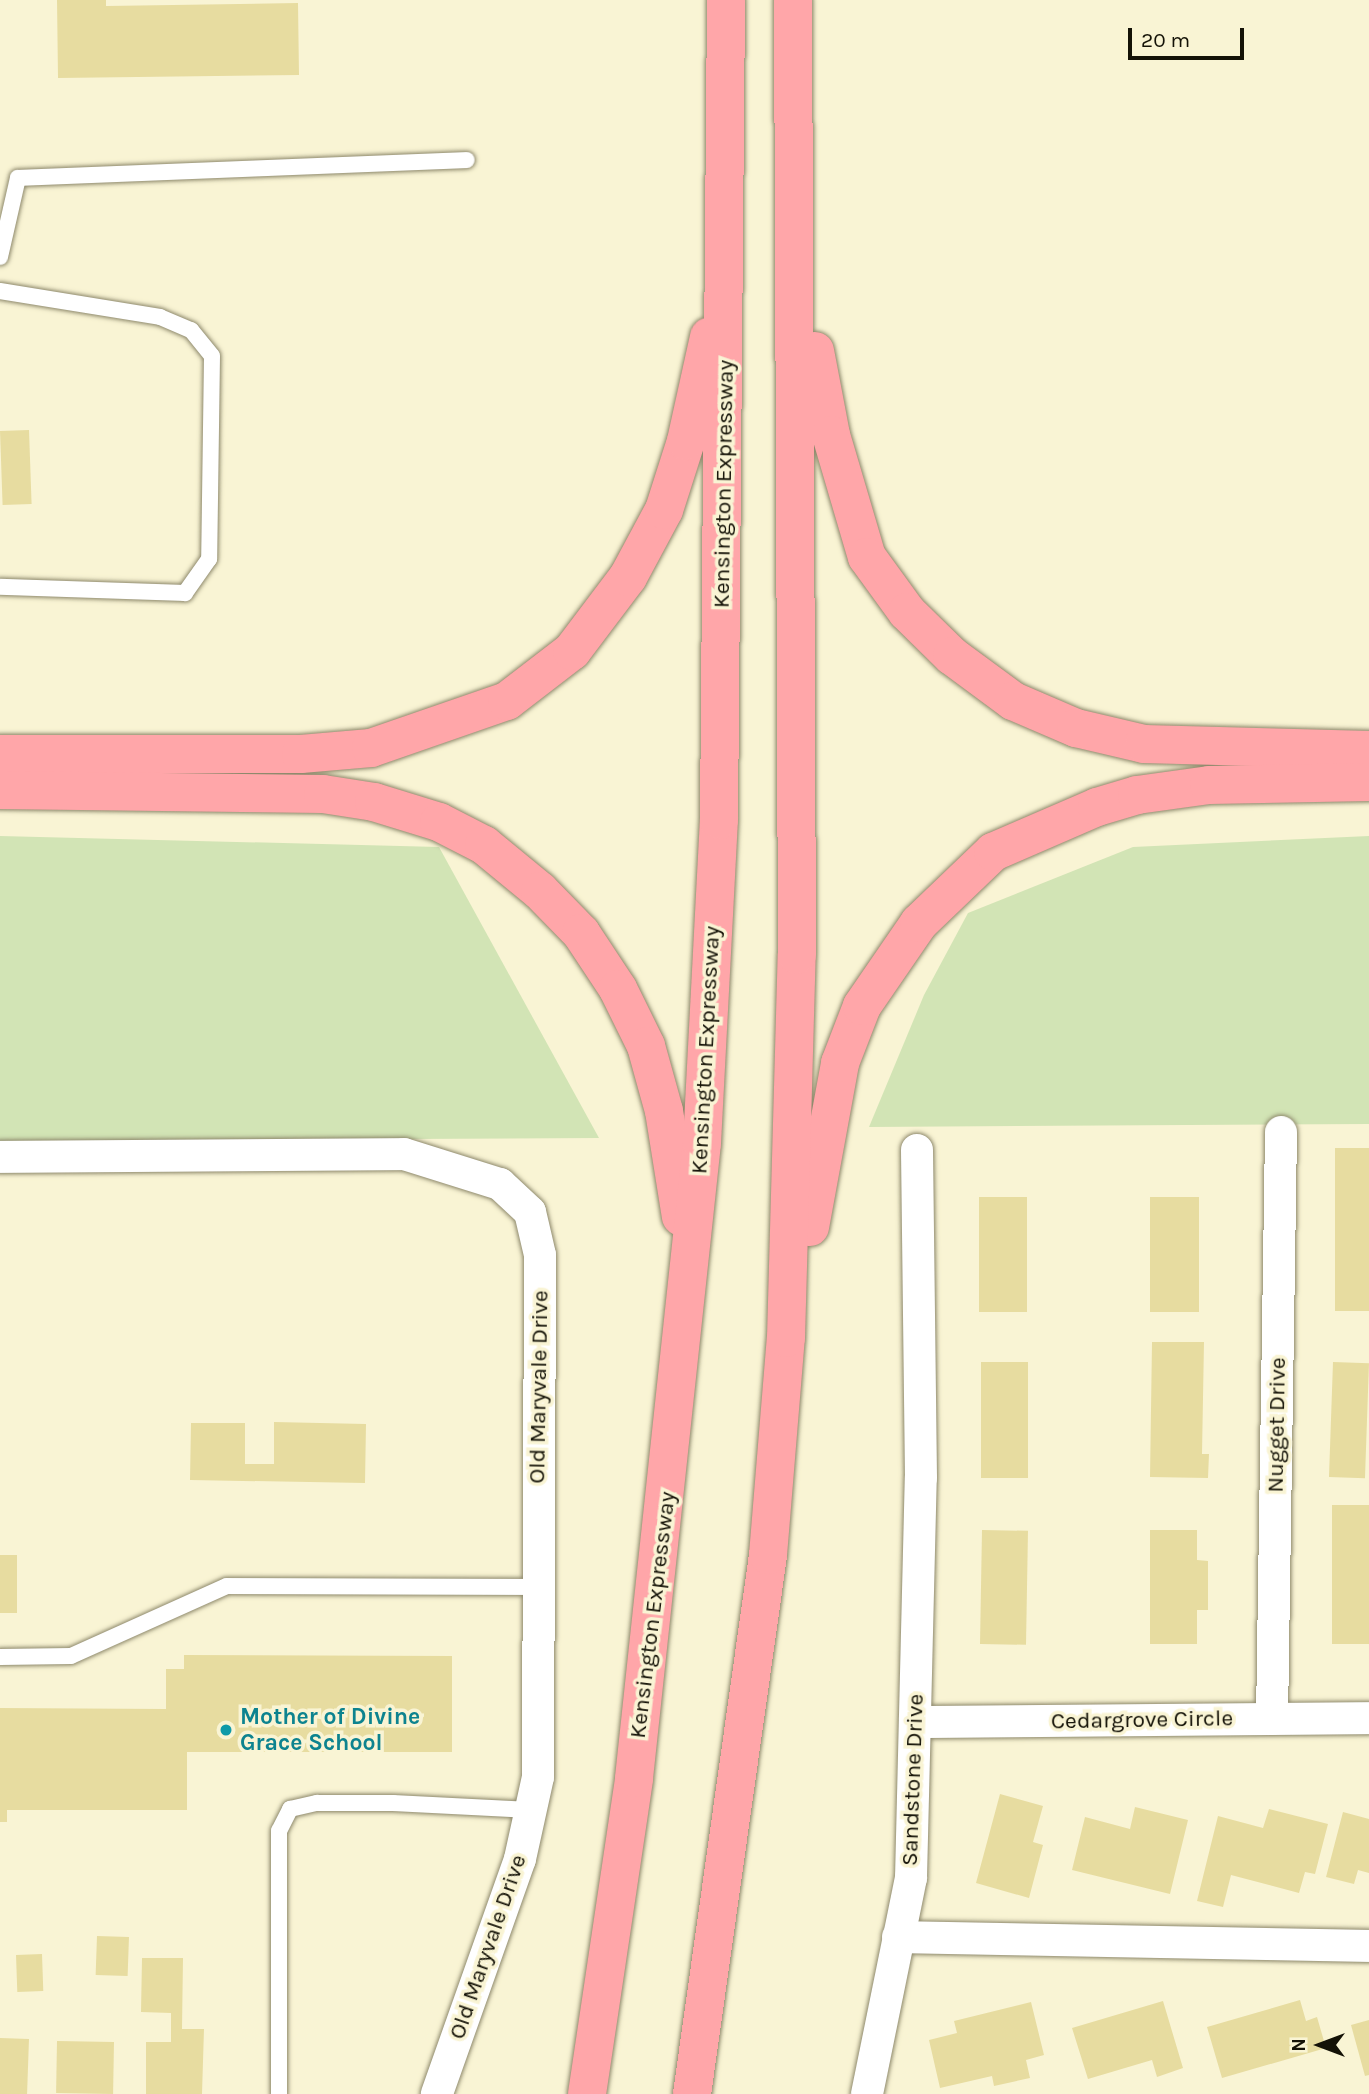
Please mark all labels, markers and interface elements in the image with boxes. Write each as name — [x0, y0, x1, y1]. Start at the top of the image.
scale bar — [1131, 14, 1246, 58]
text: 20 m — [1141, 28, 1190, 52]
street label: Kensington Expressway — [708, 360, 740, 608]
street label: Kensington Expressway — [686, 925, 726, 1175]
street label: Old Maryvale Drive — [524, 1290, 554, 1484]
street label: Nugget Drive — [1262, 1357, 1292, 1493]
street label: Kensington Expressway — [624, 1490, 682, 1740]
street label: Sandstone Drive — [896, 1693, 930, 1867]
place label: Mother of Divine Grace School — [240, 1703, 420, 1757]
street label: Cedargrove Circle — [1051, 1705, 1233, 1735]
marker: Mother of Divine Grace School — [218, 1722, 234, 1738]
street label: Old Maryvale Drive — [444, 1851, 532, 2043]
north arrow — [1285, 2010, 1355, 2080]
text: N — [1288, 2038, 1310, 2052]

